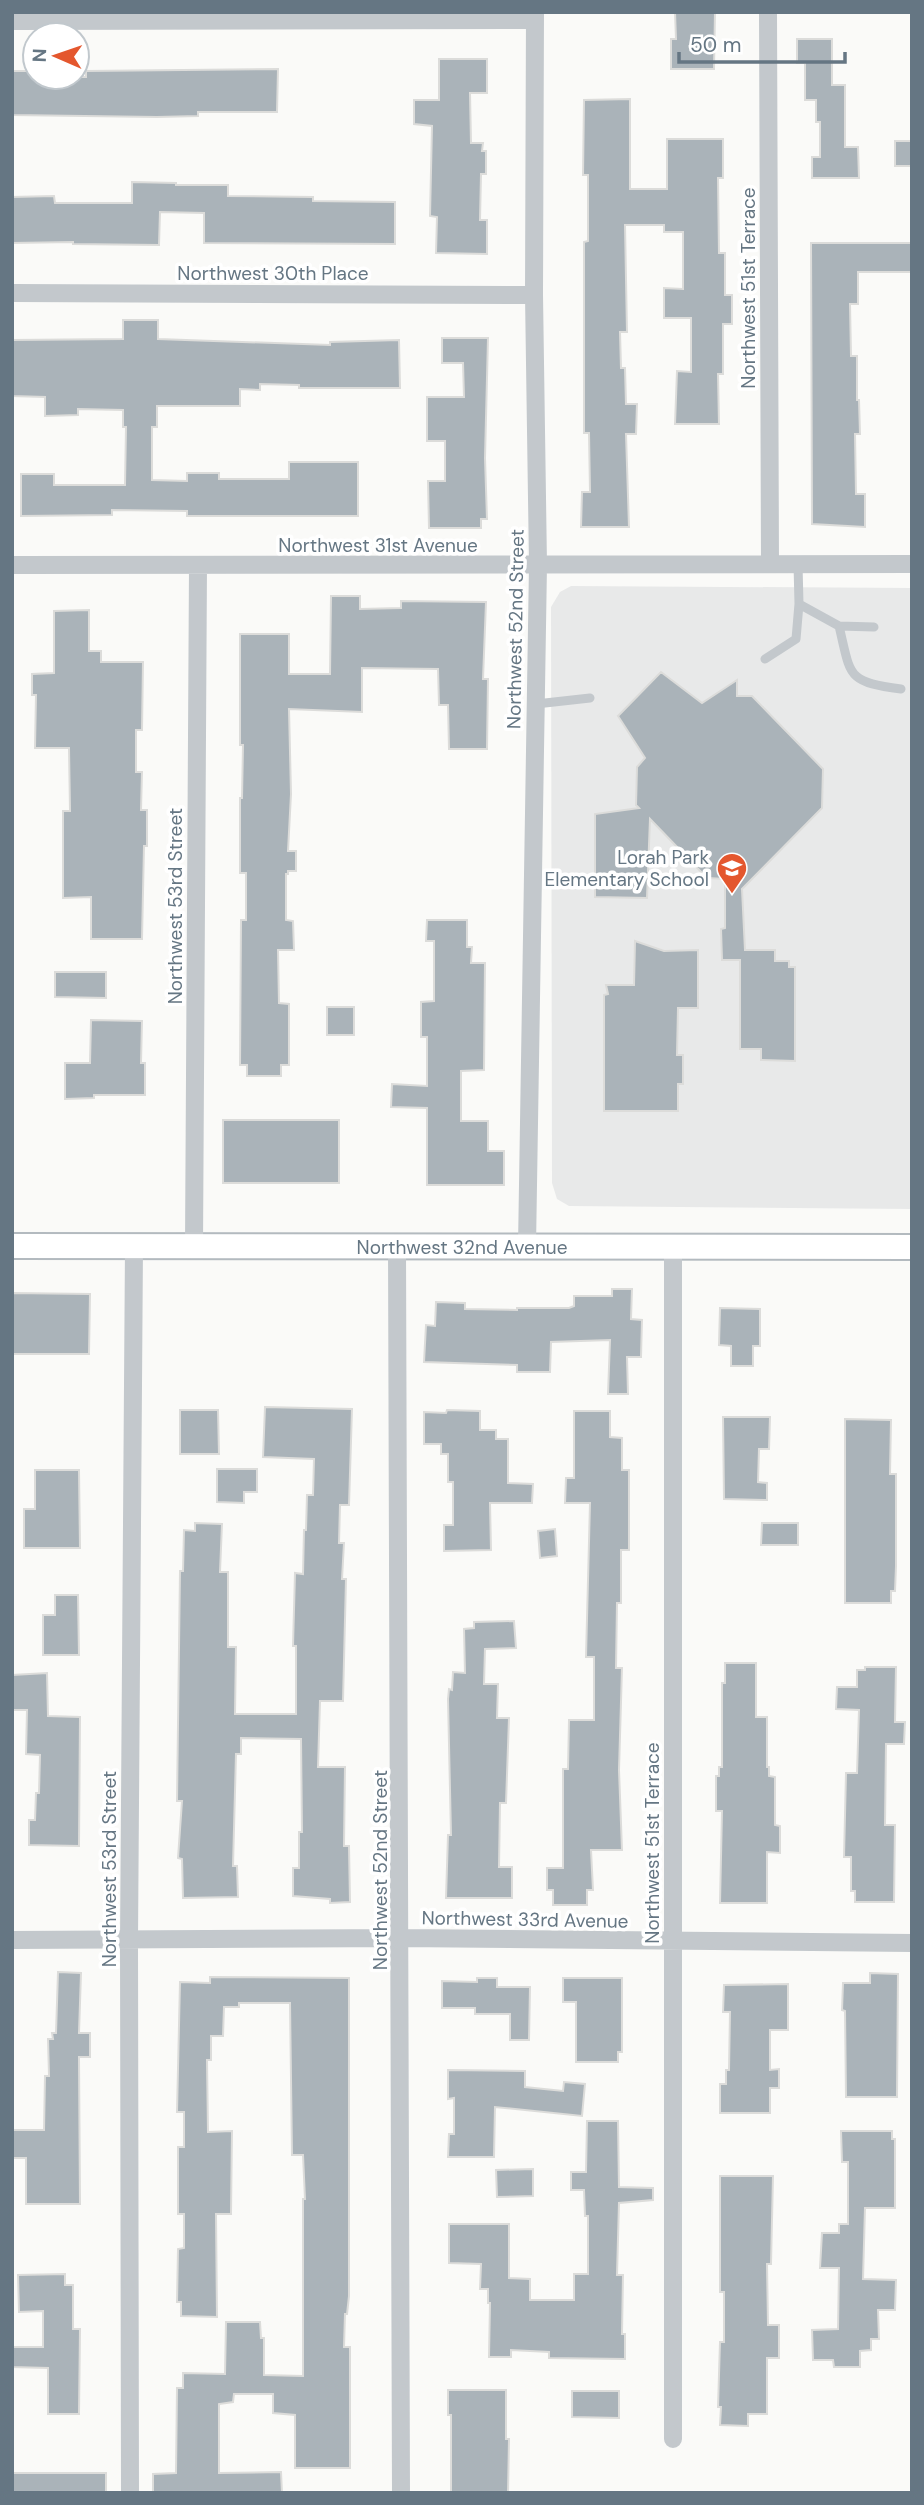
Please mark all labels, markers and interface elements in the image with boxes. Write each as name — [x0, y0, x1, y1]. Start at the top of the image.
north arrow — [21, 21, 91, 91]
scale bar — [679, 21, 845, 65]
text: 50 m — [690, 31, 741, 59]
text: N — [27, 48, 52, 63]
street label: Northwest 51st Terrace — [736, 187, 761, 389]
street label: Northwest 30th Place — [177, 261, 369, 286]
street label: Northwest 52nd Street — [501, 529, 530, 729]
street label: Northwest 31st Avenue — [278, 533, 478, 558]
street label: Northwest 53rd Street — [163, 808, 188, 1004]
place label: Lorah Park Elementary School — [545, 845, 709, 892]
school or university icon: Lorah Park Elementary School — [715, 851, 749, 895]
street label: Northwest 32nd Avenue — [357, 1235, 567, 1260]
street label: Northwest 51st Terrace — [640, 1742, 665, 1944]
street label: Northwest 52nd Street — [368, 1770, 393, 1970]
street label: Northwest 53rd Street — [97, 1771, 122, 1967]
street label: Northwest 33rd Avenue — [421, 1905, 629, 1934]

